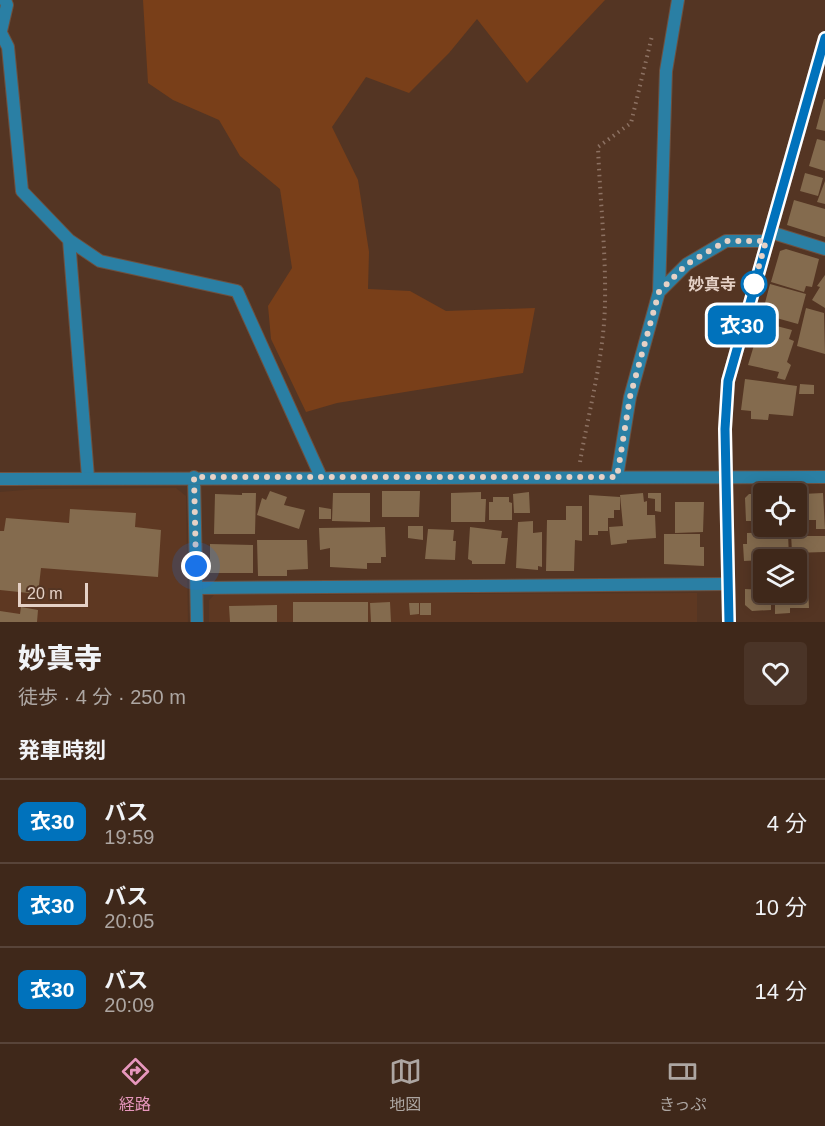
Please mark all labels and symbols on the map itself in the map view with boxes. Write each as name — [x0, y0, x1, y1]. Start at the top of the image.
marker: 妙真寺 — [741, 271, 767, 297]
place label: 妙真寺 — [688, 276, 736, 293]
line badge: 衣30 — [708, 306, 777, 344]
your location — [181, 551, 211, 581]
scale bar — [18, 580, 88, 608]

